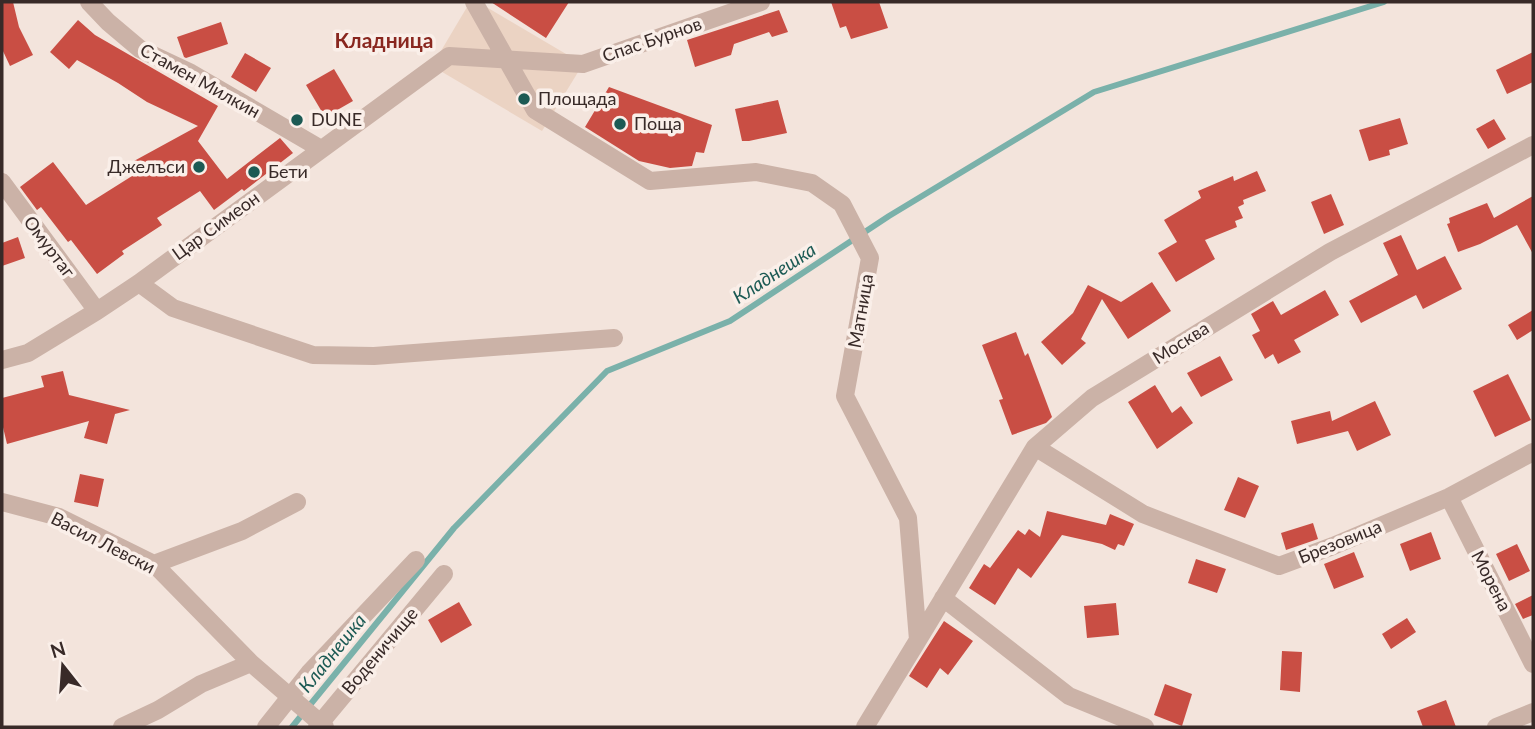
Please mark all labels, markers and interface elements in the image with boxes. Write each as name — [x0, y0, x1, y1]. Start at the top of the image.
street label: Спас Бурнов — [599, 12, 704, 66]
district label: Кладница — [335, 27, 434, 52]
street label: Стамен Милкин — [137, 38, 264, 122]
place label: Площада — [538, 87, 616, 109]
marker: Площада — [516, 91, 532, 107]
place label: DUNE — [311, 108, 362, 130]
marker: DUNE — [289, 112, 305, 128]
place label: Поща — [634, 112, 682, 134]
marker: Поща — [612, 116, 628, 132]
place label: Джелъси — [108, 155, 185, 177]
marker: Джелъси — [191, 159, 207, 175]
place label: Бети — [268, 160, 308, 182]
marker: Бети — [246, 164, 262, 180]
street label: Цар Симеон — [167, 186, 263, 264]
street label: Омуртаг — [20, 211, 80, 282]
water label: Кладнешка — [728, 237, 820, 308]
street label: Матница — [843, 272, 877, 349]
street label: Москва — [1148, 316, 1213, 368]
street label: Васил Левски — [48, 506, 159, 578]
street label: Брезовица — [1295, 514, 1385, 568]
street label: Морена — [1467, 546, 1517, 615]
street label: Воденичище — [336, 602, 422, 698]
water label: Кладнешка — [293, 609, 370, 697]
north arrow — [28, 631, 98, 701]
text: N — [48, 636, 68, 662]

